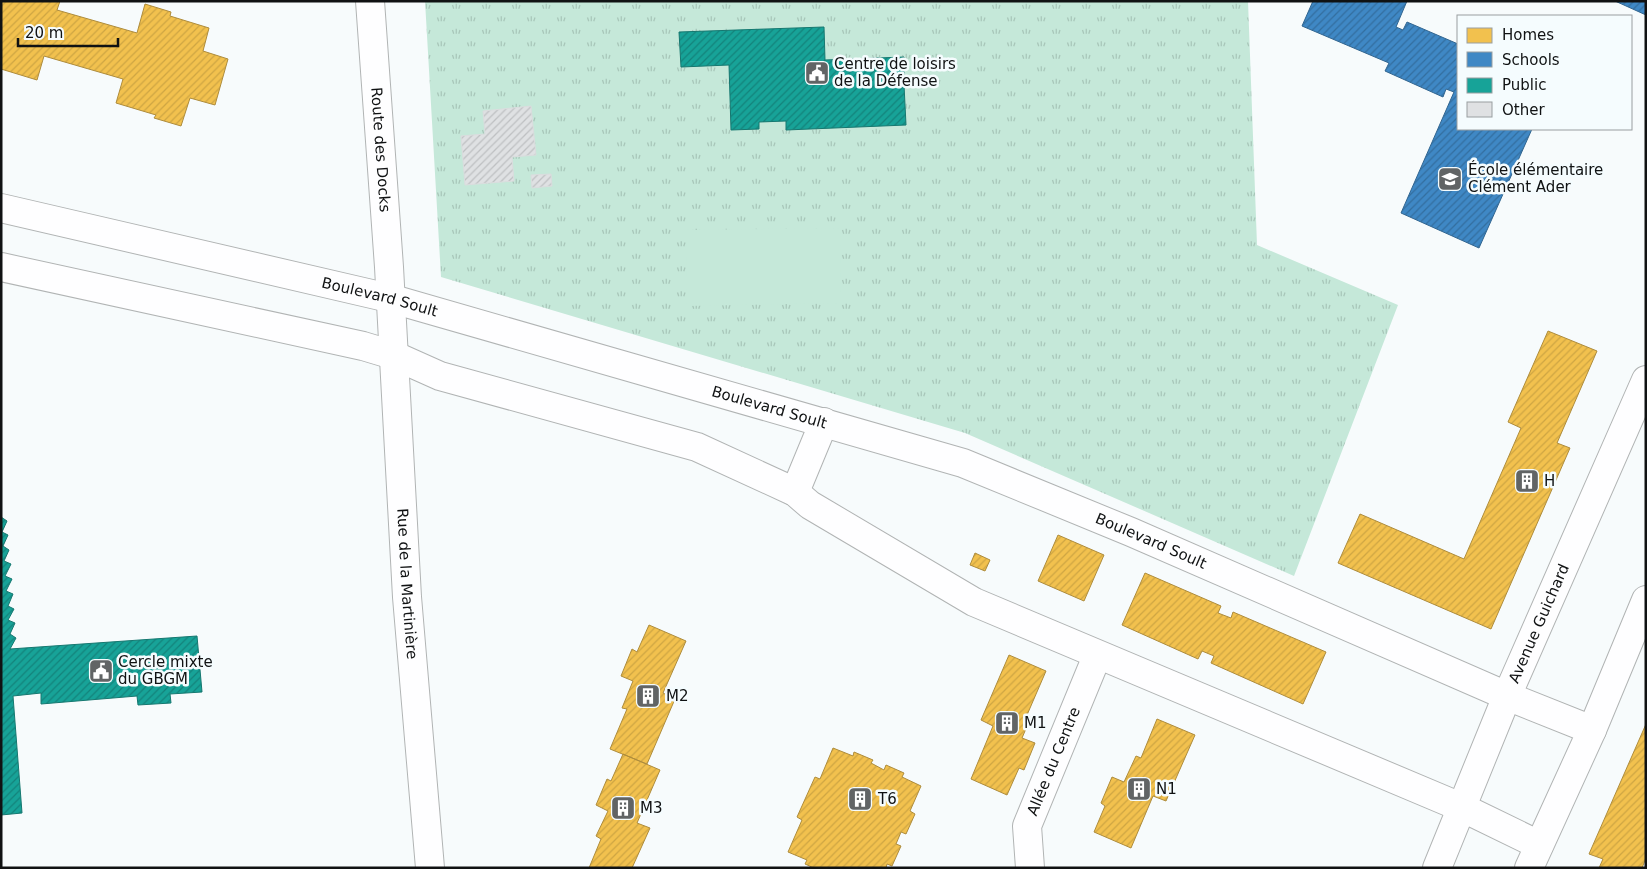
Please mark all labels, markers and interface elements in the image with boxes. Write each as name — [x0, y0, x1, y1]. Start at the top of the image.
scale bar — [18, 15, 118, 47]
legend — [1457, 15, 1632, 130]
text: 20 m — [25, 24, 63, 42]
text: Homes — [1502, 26, 1554, 44]
text: Schools — [1502, 51, 1560, 69]
place label: Centre de loisirs de la Défense — [834, 55, 956, 90]
public building icon: Centre de loisirs de la Défense — [804, 60, 830, 86]
text: Public — [1502, 76, 1546, 94]
street label: Route des Docks — [367, 87, 394, 213]
text: Other — [1502, 101, 1545, 119]
place label: École élémentaire Clément Ader — [1468, 160, 1603, 196]
school or university icon: École élémentaire Clément Ader — [1437, 166, 1463, 192]
street label: Boulevard Soult — [320, 274, 440, 321]
street label: Boulevard Soult — [710, 382, 829, 432]
building icon: H — [1514, 468, 1540, 494]
place label: H — [1544, 472, 1555, 490]
street label: Rue de la Martinière — [393, 508, 421, 660]
street label: Boulevard Soult — [1093, 509, 1209, 573]
street label: Avenue Guichard — [1505, 561, 1573, 686]
place label: Cercle mixte du GBGM — [118, 653, 213, 688]
public building icon: Cercle mixte du GBGM — [88, 658, 114, 684]
building icon: M2 — [635, 683, 661, 709]
place label: M2 — [666, 687, 689, 705]
street label: Allée du Centre — [1023, 704, 1084, 818]
building icon: M1 — [994, 710, 1020, 736]
place label: M1 — [1024, 714, 1047, 732]
building icon: N1 — [1126, 776, 1152, 802]
place label: N1 — [1156, 780, 1177, 798]
building icon: T6 — [847, 786, 873, 812]
place label: T6 — [877, 790, 897, 808]
building icon: M3 — [610, 795, 636, 821]
place label: M3 — [640, 799, 663, 817]

